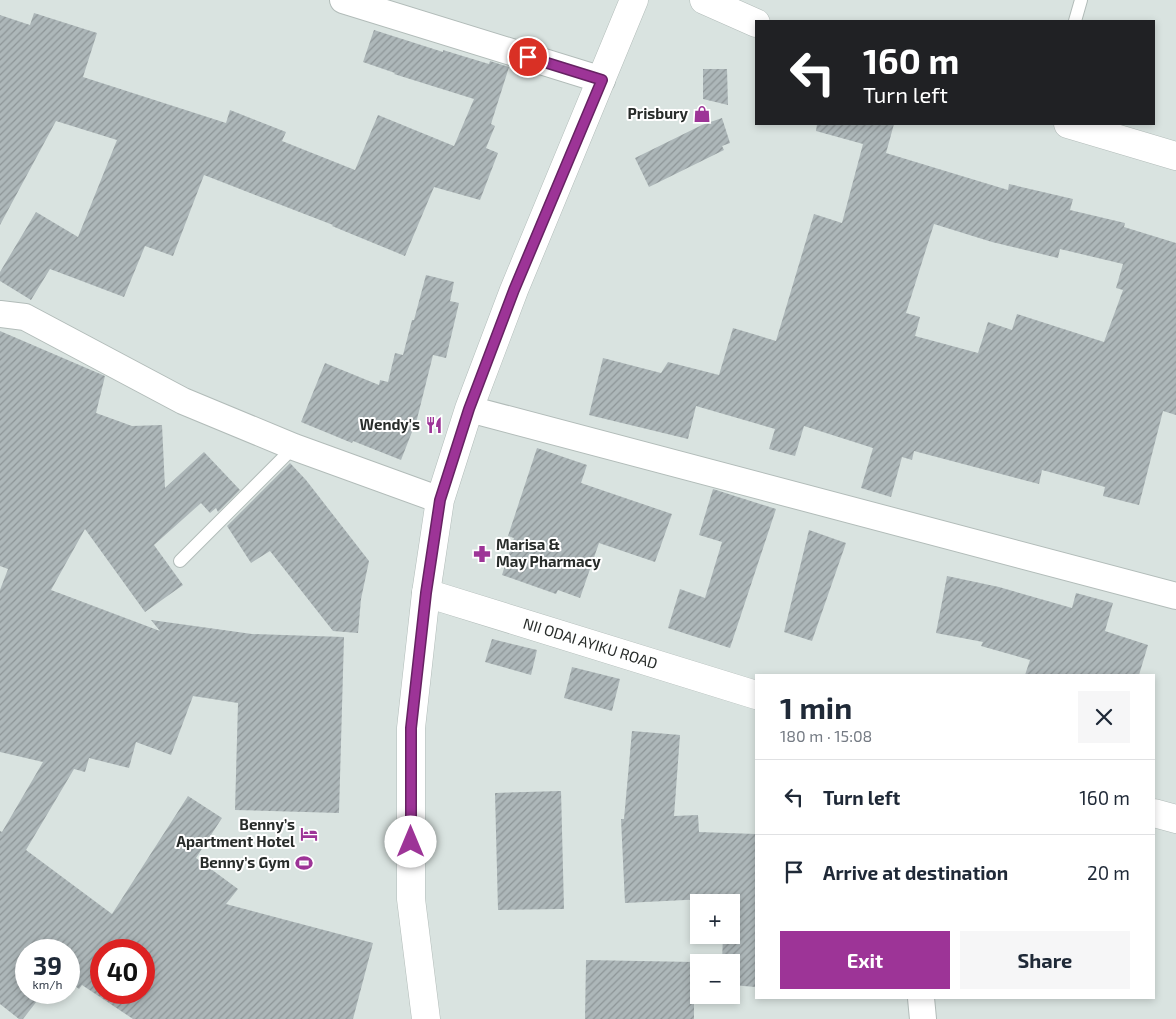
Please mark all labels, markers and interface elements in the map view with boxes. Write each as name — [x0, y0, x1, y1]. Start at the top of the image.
pin — [507, 36, 549, 78]
text: 160 m — [863, 39, 959, 81]
icon: left — [780, 40, 845, 105]
icon: arrive — [514, 43, 542, 71]
text: Turn left — [863, 81, 948, 107]
place label: Prisbury — [628, 104, 689, 123]
shop icon: Prisbury — [692, 104, 712, 124]
place label: Wendy's — [360, 415, 420, 434]
restaurant icon: Wendy's — [424, 415, 444, 435]
place label: Marisa & May Pharmacy — [496, 535, 601, 571]
pharmacy icon: Marisa & May Pharmacy — [472, 544, 492, 564]
street label: NII ODAI AYIKU ROAD — [521, 614, 660, 672]
text: 1 min — [780, 689, 852, 725]
button: close — [1078, 691, 1130, 743]
text: 180 m · 15:08 — [780, 726, 872, 745]
icon: left — [780, 783, 808, 811]
text: Turn left — [823, 786, 900, 809]
text: 160 m — [1079, 786, 1130, 809]
place label: Benny’s Apartment Hotel — [176, 815, 295, 850]
position arrow — [384, 815, 436, 867]
hotel icon: Benny’s Apartment Hotel — [299, 824, 319, 844]
place label: Benny’s Gym — [200, 853, 290, 872]
sports icon: Benny’s Gym — [294, 853, 314, 873]
icon: arrive — [780, 858, 808, 886]
text: Arrive at destination — [823, 861, 1008, 884]
text: 20 m — [1087, 861, 1130, 884]
map controls — [690, 894, 740, 1004]
button: + — [690, 894, 740, 944]
button: Exit — [780, 931, 950, 989]
button: Share — [960, 931, 1130, 989]
speed limit sign: 40 — [90, 939, 155, 1004]
text: 39 — [33, 950, 62, 980]
button: − — [690, 954, 740, 1004]
text: km/h — [33, 977, 62, 991]

